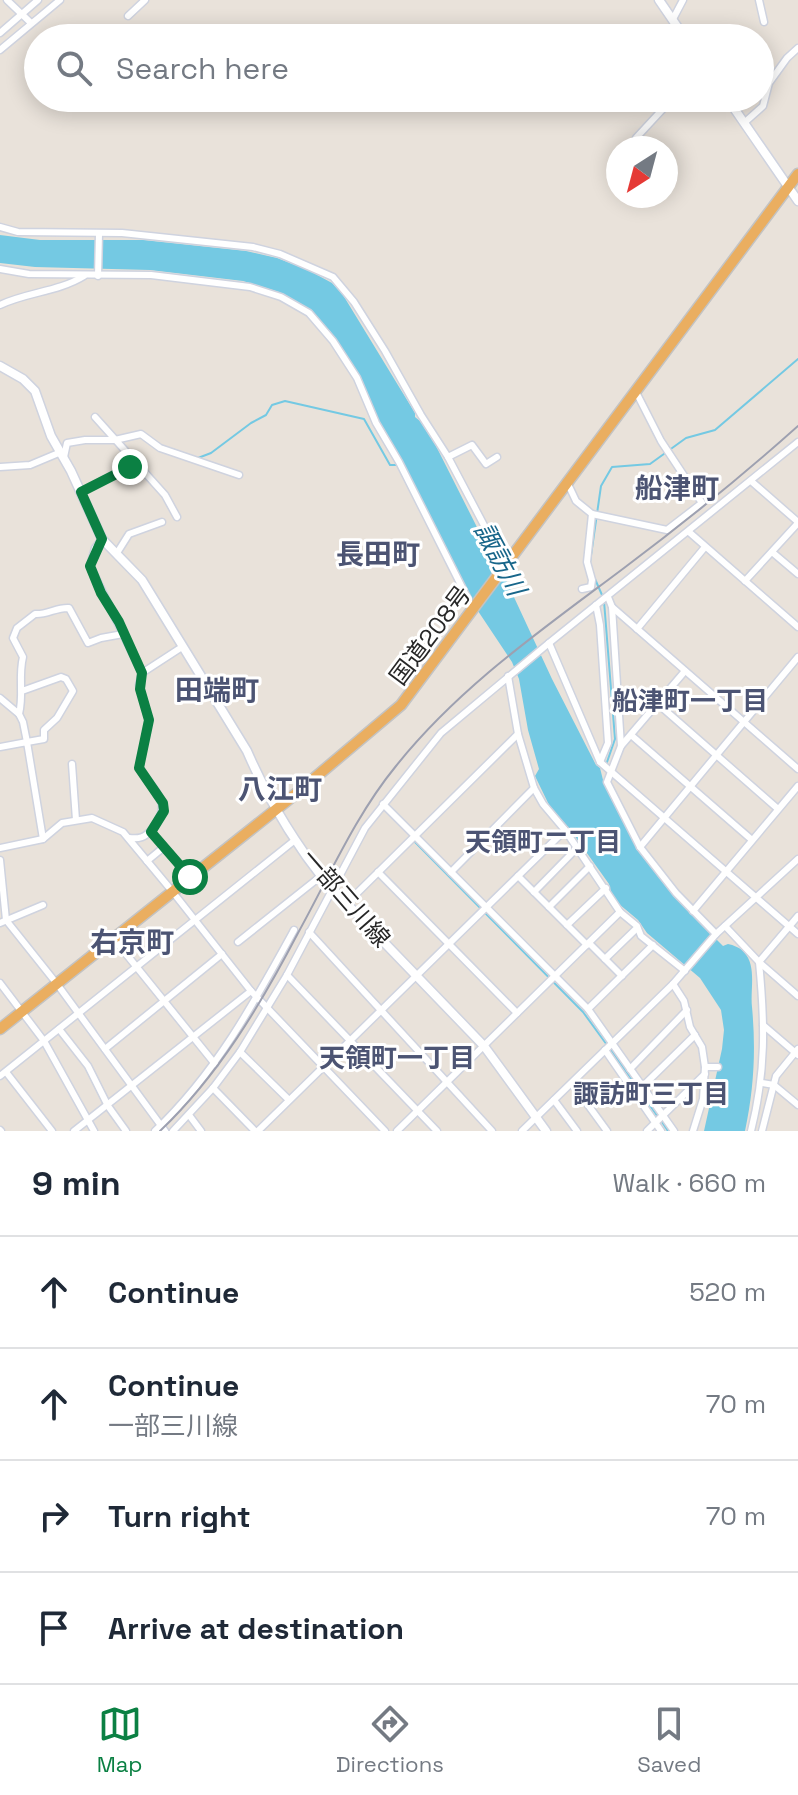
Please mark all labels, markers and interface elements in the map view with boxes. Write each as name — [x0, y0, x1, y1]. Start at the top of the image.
search box — [24, 24, 774, 112]
icon: search — [52, 46, 96, 90]
text: Search here — [116, 49, 289, 88]
north arrow — [606, 136, 678, 208]
route end — [112, 449, 148, 485]
district label: 船津町 — [635, 470, 719, 506]
water label: 諏訪川 — [467, 517, 535, 604]
district label: 長田町 — [336, 536, 420, 572]
street label: 国道208号 — [382, 579, 478, 691]
district label: 田端町 — [175, 672, 259, 708]
district label: 船津町一丁目 — [612, 684, 768, 718]
district label: 八江町 — [238, 771, 322, 807]
district label: 天領町二丁目 — [465, 825, 621, 859]
street label: 一部三川線 — [295, 843, 397, 953]
route start — [172, 859, 208, 895]
district label: 右京町 — [90, 924, 174, 960]
district label: 天領町一丁目 — [319, 1041, 475, 1075]
district label: 諏訪町三丁目 — [573, 1077, 729, 1111]
text: 9 min — [32, 1162, 121, 1205]
text: Walk · 660 m — [612, 1166, 766, 1200]
icon: ahead — [32, 1270, 76, 1314]
text: Continue — [108, 1273, 239, 1312]
text: 520 m — [689, 1275, 766, 1309]
text: Continue — [108, 1366, 239, 1405]
icon: ahead — [32, 1382, 76, 1426]
text: 70 m — [706, 1387, 766, 1421]
text: 一部三川線 — [108, 1409, 238, 1443]
icon: right — [32, 1494, 76, 1538]
text: Turn right — [108, 1497, 251, 1536]
text: 70 m — [706, 1499, 766, 1533]
icon: arrive — [32, 1606, 76, 1650]
text: Arrive at destination — [108, 1609, 404, 1648]
tab: Map — [97, 1702, 143, 1778]
tab: Directions — [336, 1702, 444, 1778]
tab: Saved — [637, 1702, 701, 1778]

